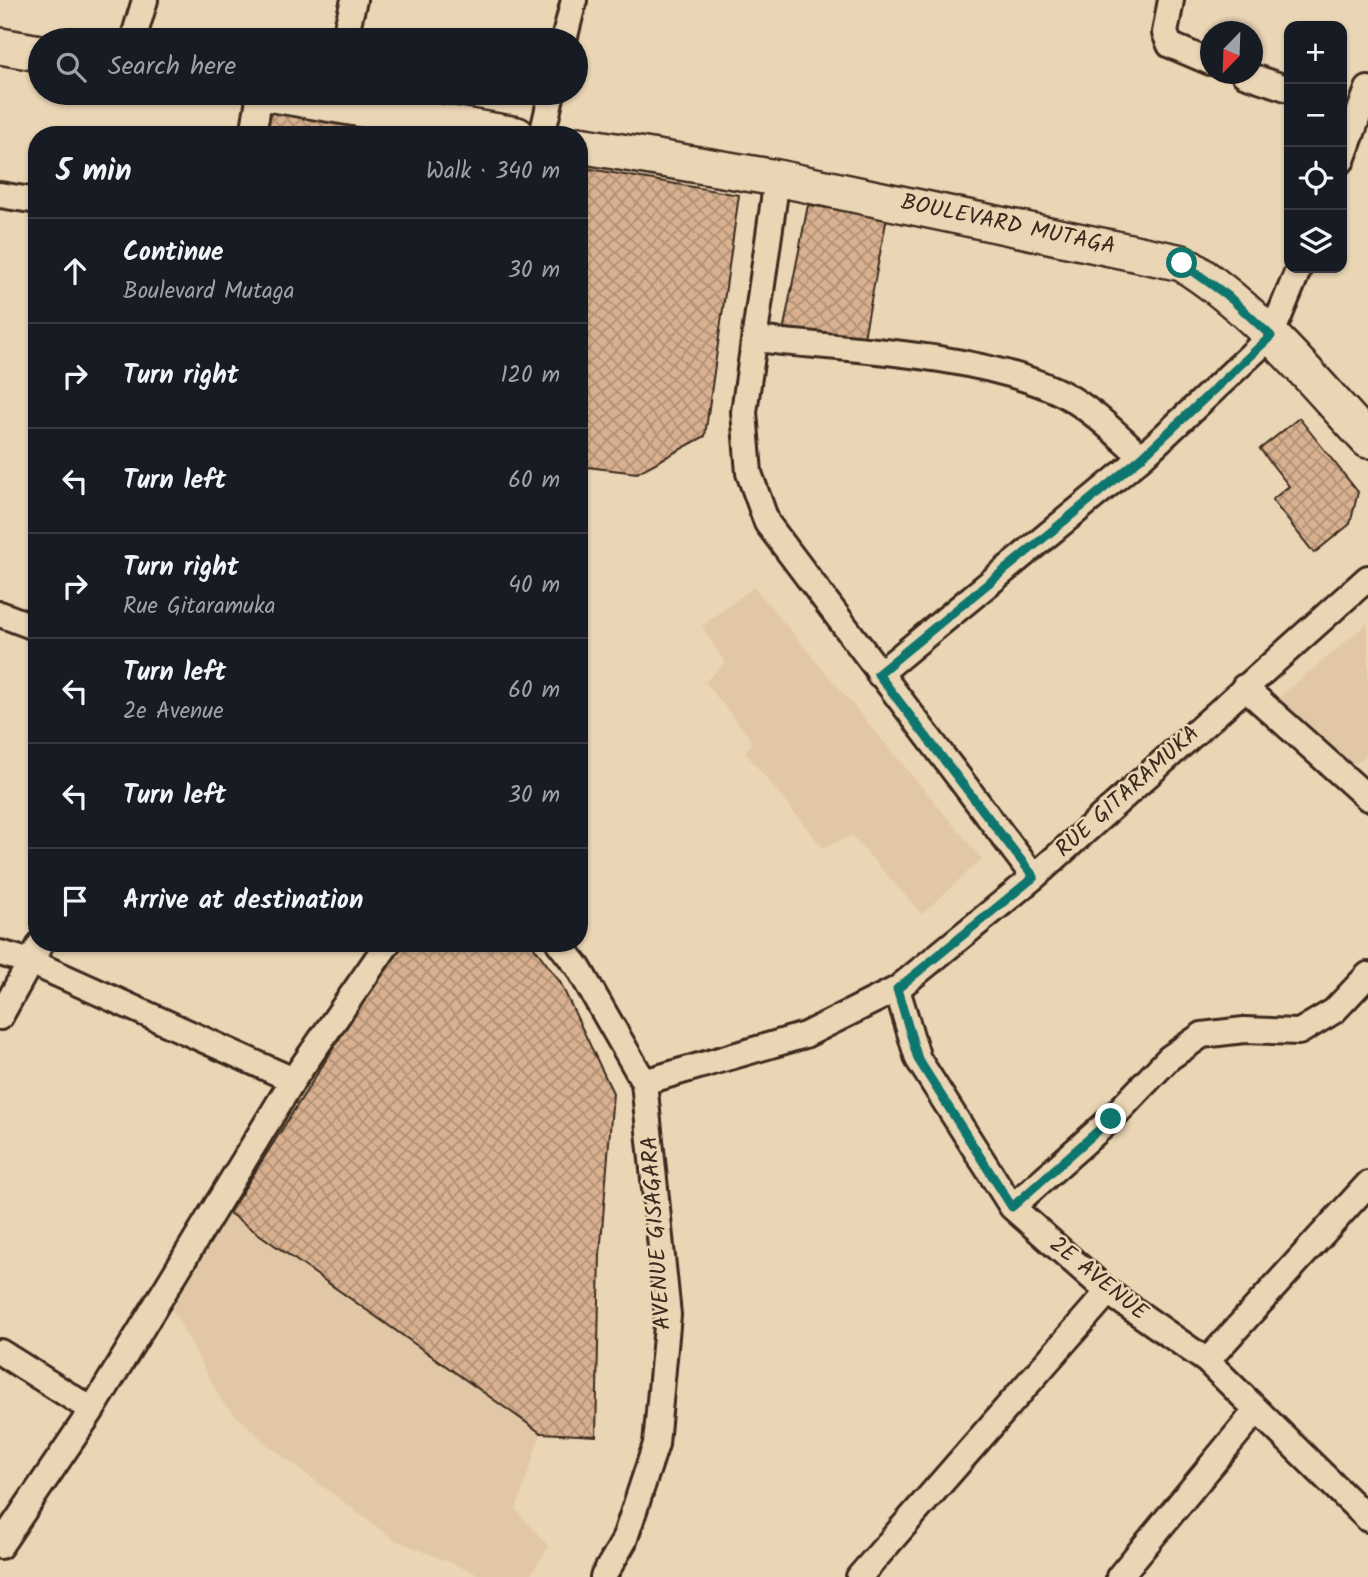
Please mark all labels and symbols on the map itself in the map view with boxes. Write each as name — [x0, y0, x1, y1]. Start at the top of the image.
north arrow — [1200, 21, 1263, 84]
street label: BOULEVARD MUTAGA — [897, 185, 1119, 265]
route start — [1166, 247, 1197, 278]
street label: RUE GITARAMUKA — [1047, 717, 1209, 867]
route end — [1095, 1103, 1126, 1134]
street label: AVENUE GISAGARA — [632, 1135, 682, 1331]
street label: 2E AVENUE — [1041, 1228, 1156, 1331]

